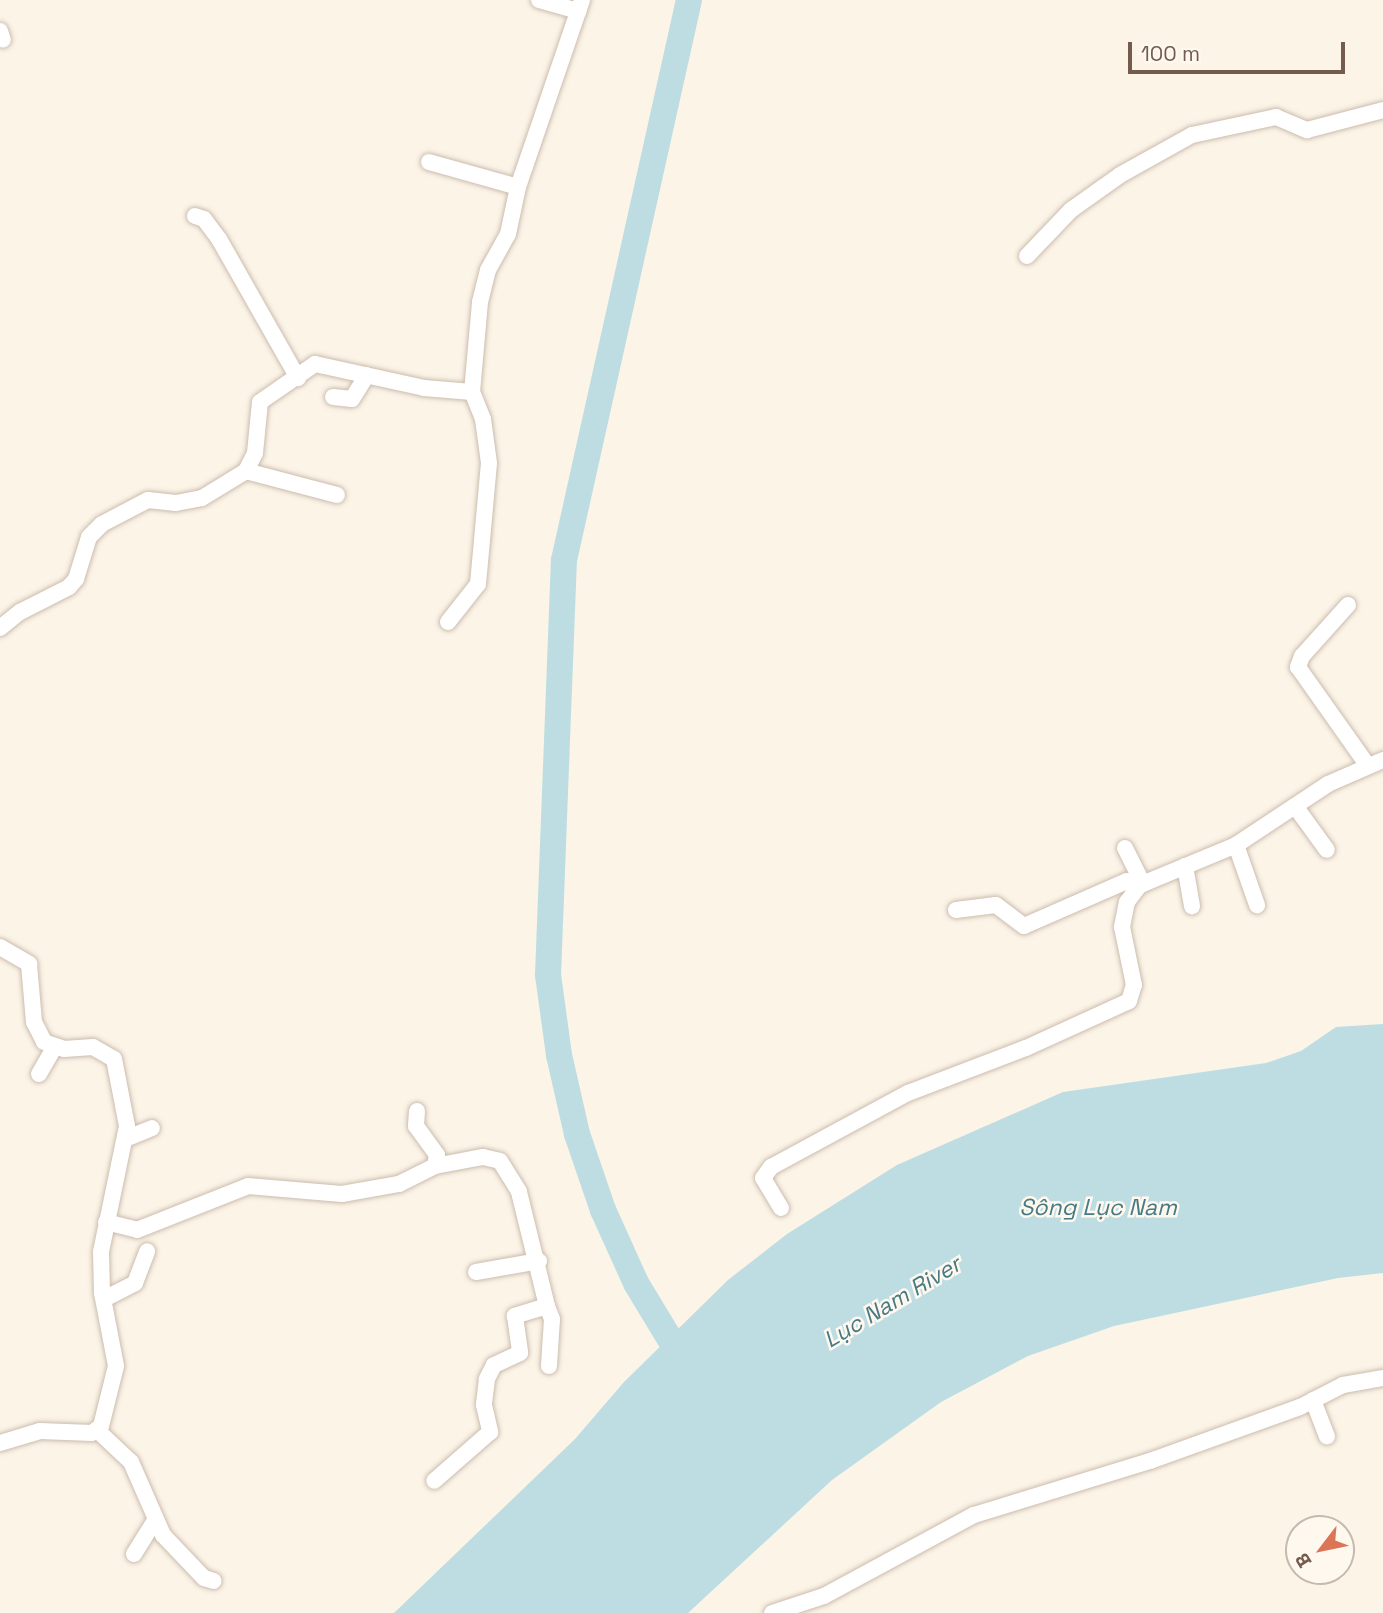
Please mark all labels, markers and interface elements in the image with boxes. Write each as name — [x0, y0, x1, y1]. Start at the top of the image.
scale bar — [1131, 28, 1348, 72]
text: 100 m — [1141, 40, 1200, 67]
water label: Sông Lục Nam — [1019, 1193, 1177, 1221]
water label: Lục Nam River — [819, 1250, 965, 1354]
north arrow — [1285, 1515, 1355, 1585]
text: B — [1290, 1548, 1317, 1572]

